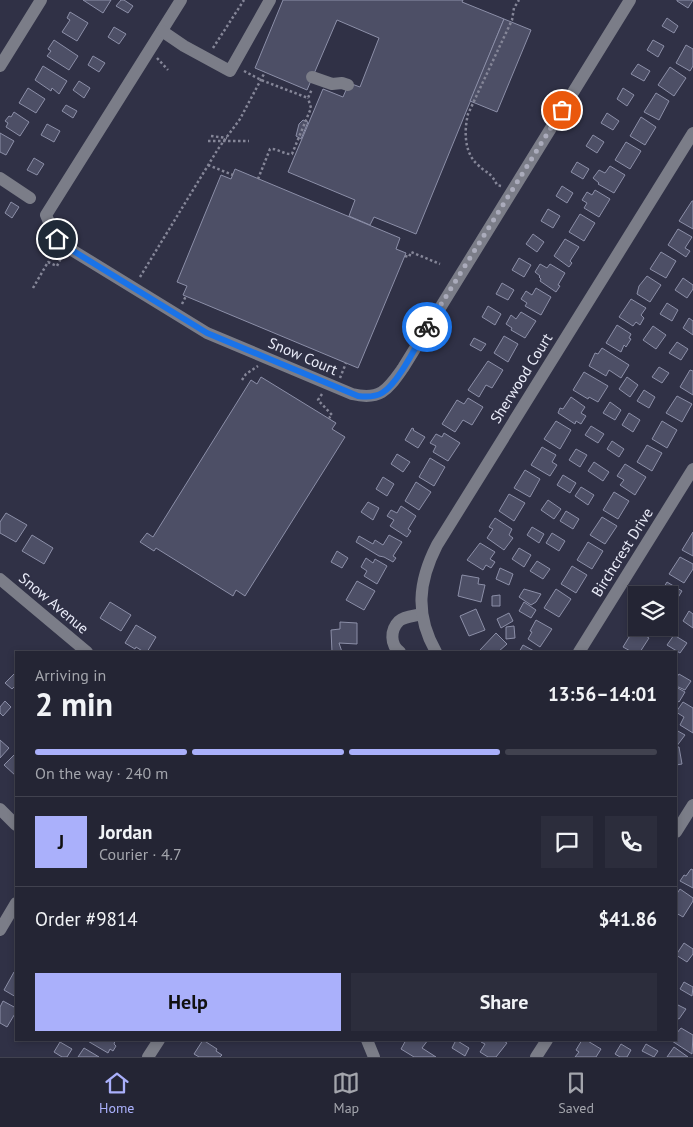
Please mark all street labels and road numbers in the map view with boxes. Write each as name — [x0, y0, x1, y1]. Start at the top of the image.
street label: Sherwood Court — [486, 329, 556, 427]
street label: Snow Court — [265, 333, 341, 379]
street label: Birchcrest Drive — [587, 504, 657, 600]
street label: Snow Avenue — [15, 568, 93, 638]

